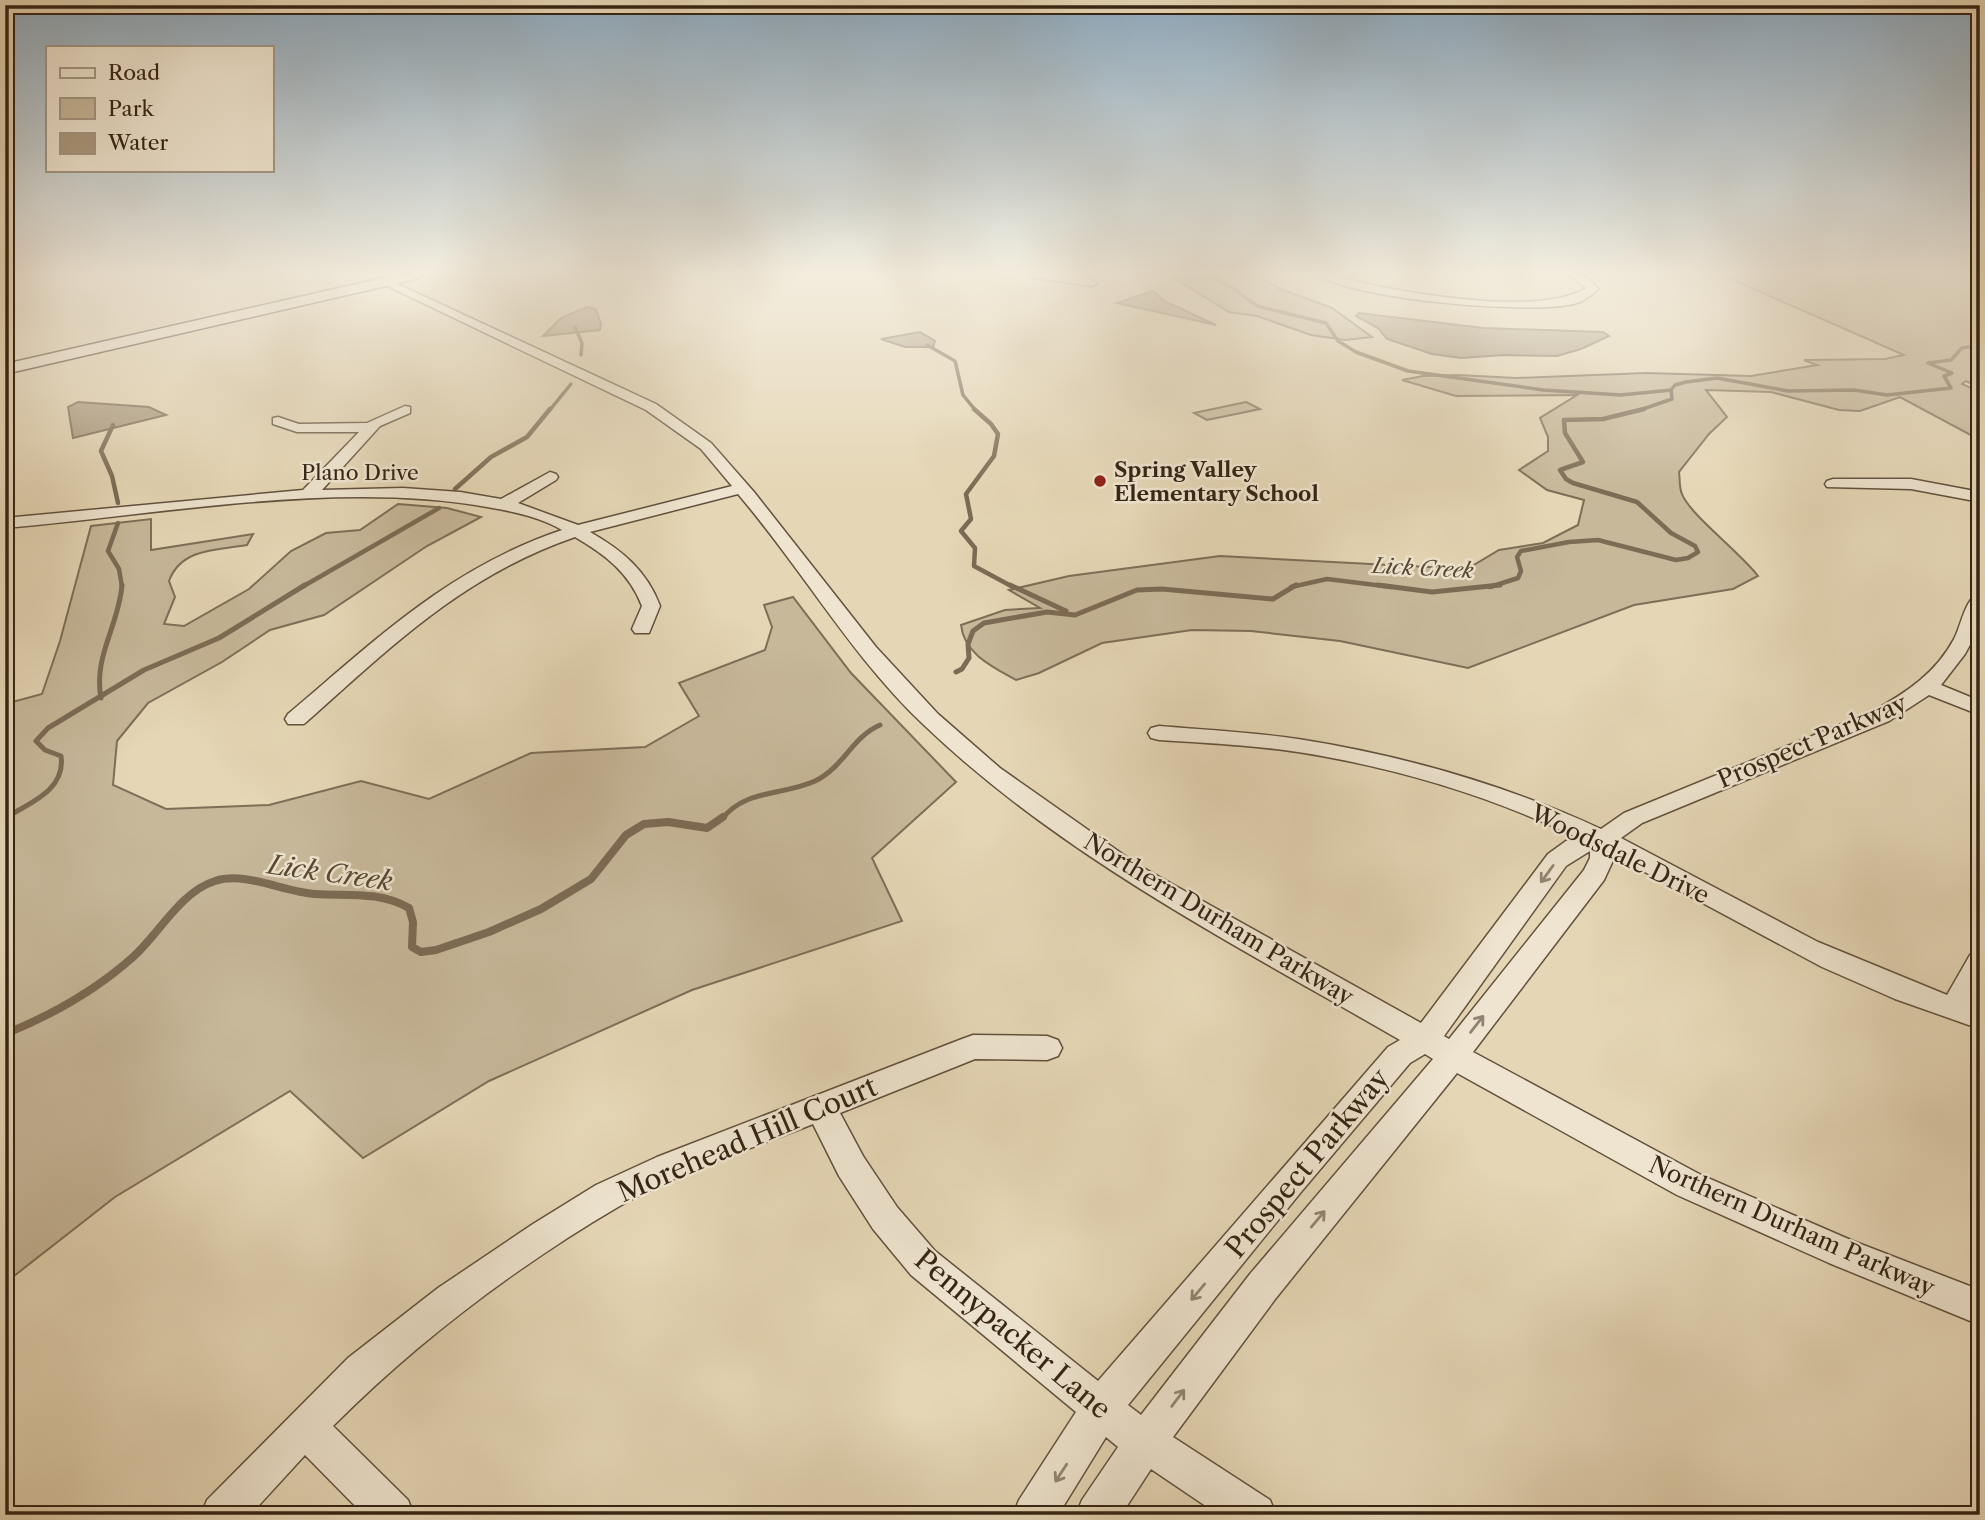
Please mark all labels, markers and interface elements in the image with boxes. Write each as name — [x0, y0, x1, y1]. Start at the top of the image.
legend — [46, 46, 273, 172]
text: Road — [108, 60, 160, 85]
text: Park — [108, 96, 154, 121]
text: Water — [107, 130, 168, 155]
place label: Spring Valley Elementary School — [1114, 457, 1319, 506]
street label: Plano Drive — [301, 460, 419, 485]
marker: Spring Valley Elementary School — [1092, 473, 1108, 489]
water label: Lick Creek — [1370, 553, 1474, 583]
street label: Prospect Parkway — [1713, 688, 1912, 794]
street label: Woodsdale Drive — [1525, 798, 1714, 910]
street label: Northern Durham Parkway — [1079, 827, 1360, 1011]
water label: Lick Creek — [264, 848, 395, 898]
one-way arrow — [1539, 865, 1554, 883]
one-way arrow — [1470, 1015, 1485, 1034]
street label: Prospect Parkway — [1218, 1061, 1396, 1265]
street label: Morehead Hill Court — [612, 1069, 882, 1209]
street label: Northern Durham Parkway — [1645, 1150, 1940, 1302]
one-way arrow — [1311, 1211, 1326, 1229]
street label: Pennypacker Lane — [908, 1242, 1118, 1426]
one-way arrow — [1190, 1282, 1205, 1300]
one-way arrow — [1170, 1389, 1185, 1408]
one-way arrow — [1054, 1463, 1068, 1483]

